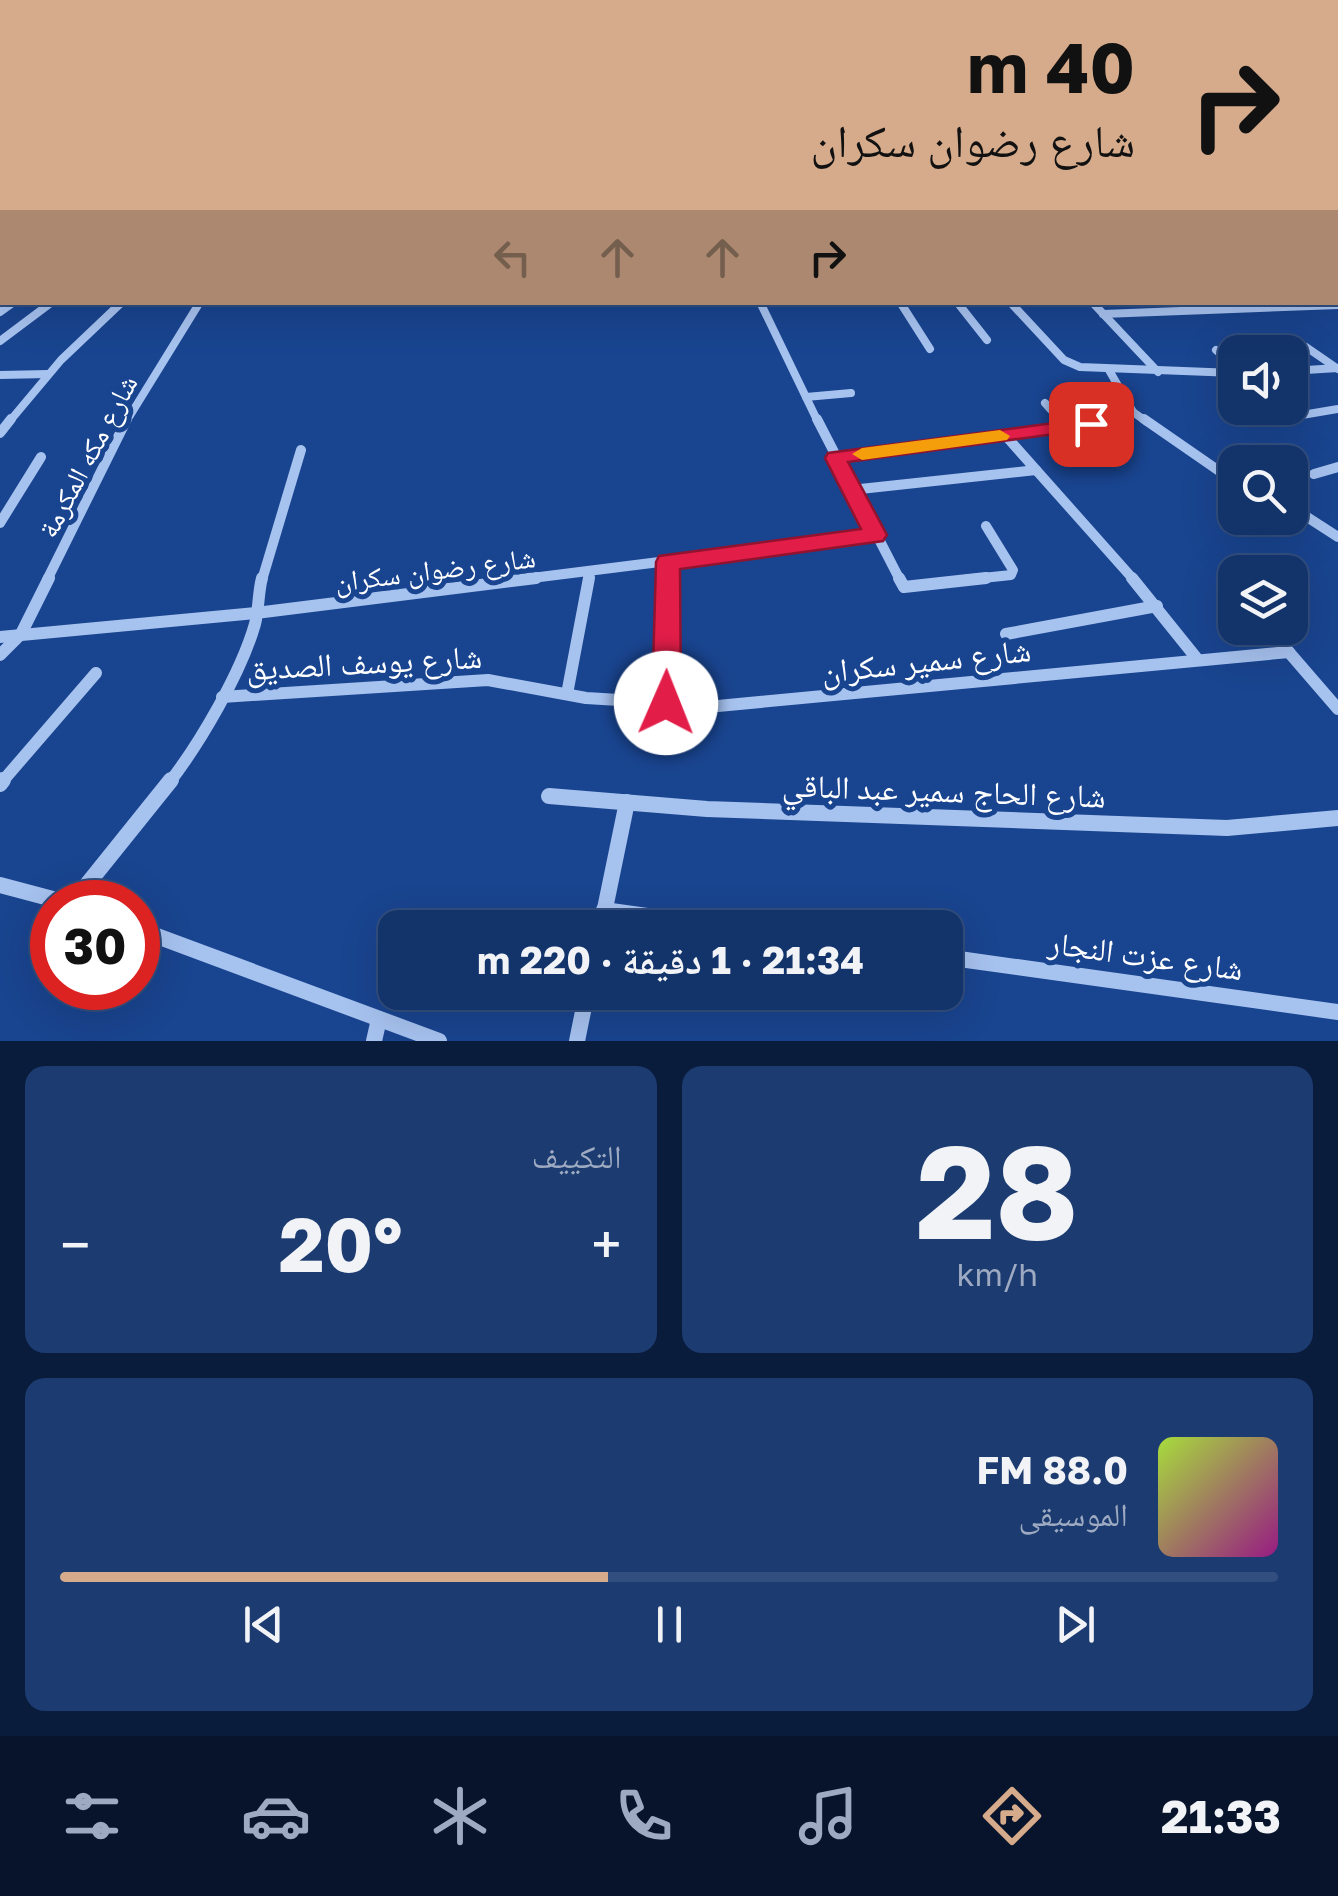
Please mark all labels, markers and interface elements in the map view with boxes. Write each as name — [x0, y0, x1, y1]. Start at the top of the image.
text: 40 m — [967, 24, 1135, 108]
icon: right — [1170, 40, 1300, 170]
text: شارع رضوان سكران — [811, 113, 1135, 167]
icon: left — [485, 230, 540, 285]
icon: ahead — [590, 230, 645, 285]
icon: ahead — [695, 230, 750, 285]
icon: right — [800, 230, 855, 285]
map controls — [1218, 335, 1308, 645]
button: sound — [1218, 335, 1308, 425]
street label: شارع مكه المكرمة — [30, 369, 145, 544]
pin — [1049, 382, 1134, 467]
icon: arrive — [1064, 397, 1119, 452]
button: search — [1218, 445, 1308, 535]
street label: شارع رضوان سكران — [333, 540, 537, 600]
button: layers — [1218, 555, 1308, 645]
street label: شارع سمير سكران — [819, 630, 1033, 692]
street label: شارع يوسف الصديق — [245, 637, 483, 689]
position arrow — [614, 651, 718, 755]
street label: شارع الحاج سمير عبد الباقي — [781, 765, 1106, 822]
speed limit sign: 30 — [30, 880, 160, 1010]
street label: شارع عزت النجار — [1045, 922, 1246, 989]
text: 21:34 · 1 دقيقة · 220 m — [477, 937, 864, 982]
text: 28 — [916, 1112, 1079, 1268]
text: التكييف — [532, 1137, 622, 1175]
text: 20° — [279, 1198, 403, 1289]
text: − — [60, 1211, 90, 1277]
text: + — [591, 1211, 621, 1277]
text: km/h — [957, 1255, 1038, 1293]
text: 88.0 FM — [977, 1447, 1128, 1492]
text: الموسيقى — [1018, 1495, 1128, 1533]
icon: previous — [236, 1597, 291, 1652]
icon: pause — [642, 1597, 697, 1652]
icon: next — [1048, 1597, 1103, 1652]
icon: filters — [57, 1781, 127, 1851]
icon: car — [241, 1781, 311, 1851]
icon: climate — [425, 1781, 495, 1851]
icon: phone — [609, 1781, 679, 1851]
icon: music — [793, 1781, 863, 1851]
icon: directions — [977, 1781, 1047, 1851]
text: 21:33 — [1161, 1789, 1281, 1843]

